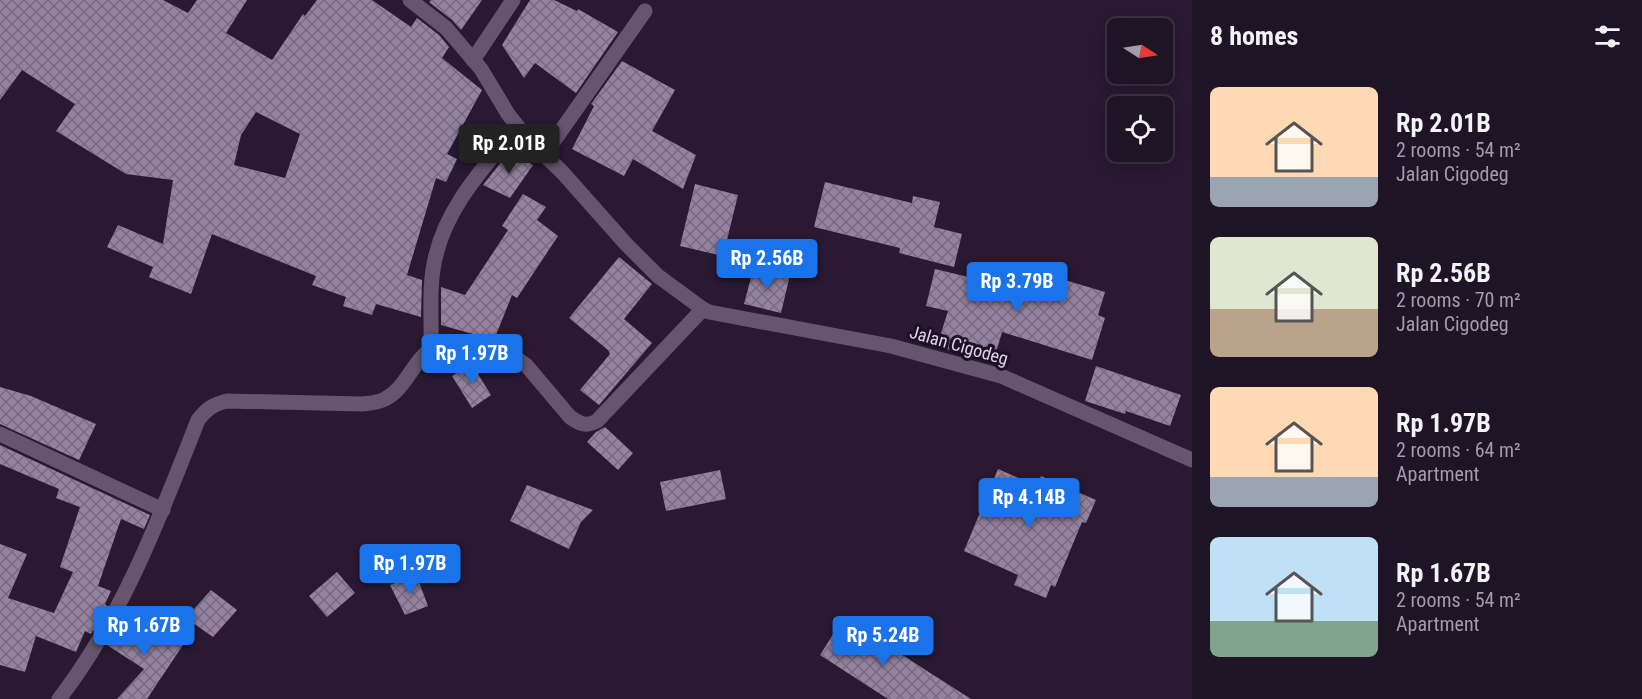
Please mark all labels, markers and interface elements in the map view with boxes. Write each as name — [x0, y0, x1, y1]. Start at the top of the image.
north arrow — [1107, 18, 1173, 84]
map controls — [1107, 18, 1173, 162]
icon: filters — [1591, 20, 1624, 53]
text: 8 homes — [1210, 21, 1298, 51]
button: locate — [1107, 96, 1173, 162]
text: Rp 2.01B — [1396, 108, 1491, 138]
icon: home — [1258, 111, 1330, 183]
pin: Rp 2.01B — [447, 124, 571, 175]
text: Rp 2.01B — [473, 131, 545, 155]
text: 2 rooms · 54 m² — [1396, 138, 1521, 162]
text: Jalan Cigodeg — [1396, 162, 1509, 186]
pin: Rp 2.56B — [705, 239, 829, 290]
text: Rp 2.56B — [731, 246, 803, 270]
text: Rp 2.56B — [1396, 258, 1491, 288]
icon: home — [1258, 261, 1330, 333]
pin: Rp 3.79B — [955, 262, 1079, 313]
text: Rp 3.79B — [981, 269, 1053, 293]
text: 2 rooms · 70 m² — [1396, 288, 1521, 312]
text: Jalan Cigodeg — [1396, 312, 1509, 336]
street label: Jalan Cigodeg — [907, 321, 1011, 369]
pin: Rp 1.97B — [410, 334, 534, 385]
text: Rp 1.97B — [436, 341, 508, 365]
text: Rp 1.97B — [1396, 408, 1491, 438]
icon: home — [1258, 411, 1330, 483]
text: 2 rooms · 64 m² — [1396, 438, 1521, 462]
text: Apartment — [1396, 462, 1480, 486]
pin: Rp 4.14B — [967, 478, 1091, 529]
text: Rp 4.14B — [993, 485, 1065, 509]
pin: Rp 1.97B — [348, 544, 472, 595]
text: Rp 1.97B — [374, 551, 446, 575]
text: Rp 1.67B — [1396, 558, 1491, 588]
icon: home — [1258, 561, 1330, 633]
text: 2 rooms · 54 m² — [1396, 588, 1521, 612]
pin: Rp 1.67B — [82, 606, 206, 657]
text: Apartment — [1396, 612, 1480, 636]
text: Rp 1.67B — [108, 613, 180, 637]
pin: Rp 5.24B — [821, 616, 945, 667]
text: Rp 5.24B — [847, 623, 919, 647]

